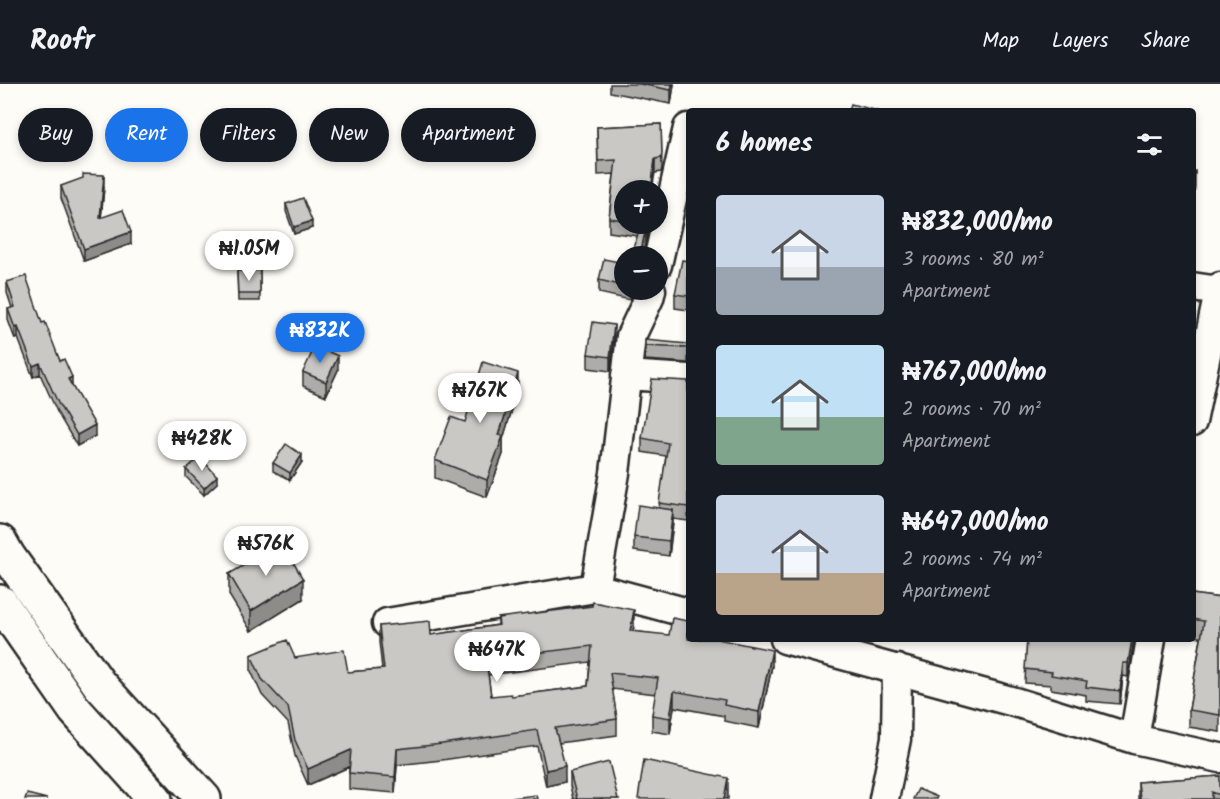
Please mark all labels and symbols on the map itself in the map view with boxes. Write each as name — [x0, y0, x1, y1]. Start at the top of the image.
pin: ₦1.05M — [200, 231, 298, 282]
pin: ₦832K — [278, 313, 362, 364]
pin: ₦767K — [438, 373, 522, 424]
pin: ₦428K — [160, 421, 244, 472]
pin: ₦576K — [224, 526, 308, 577]
pin: ₦647K — [455, 632, 539, 683]

